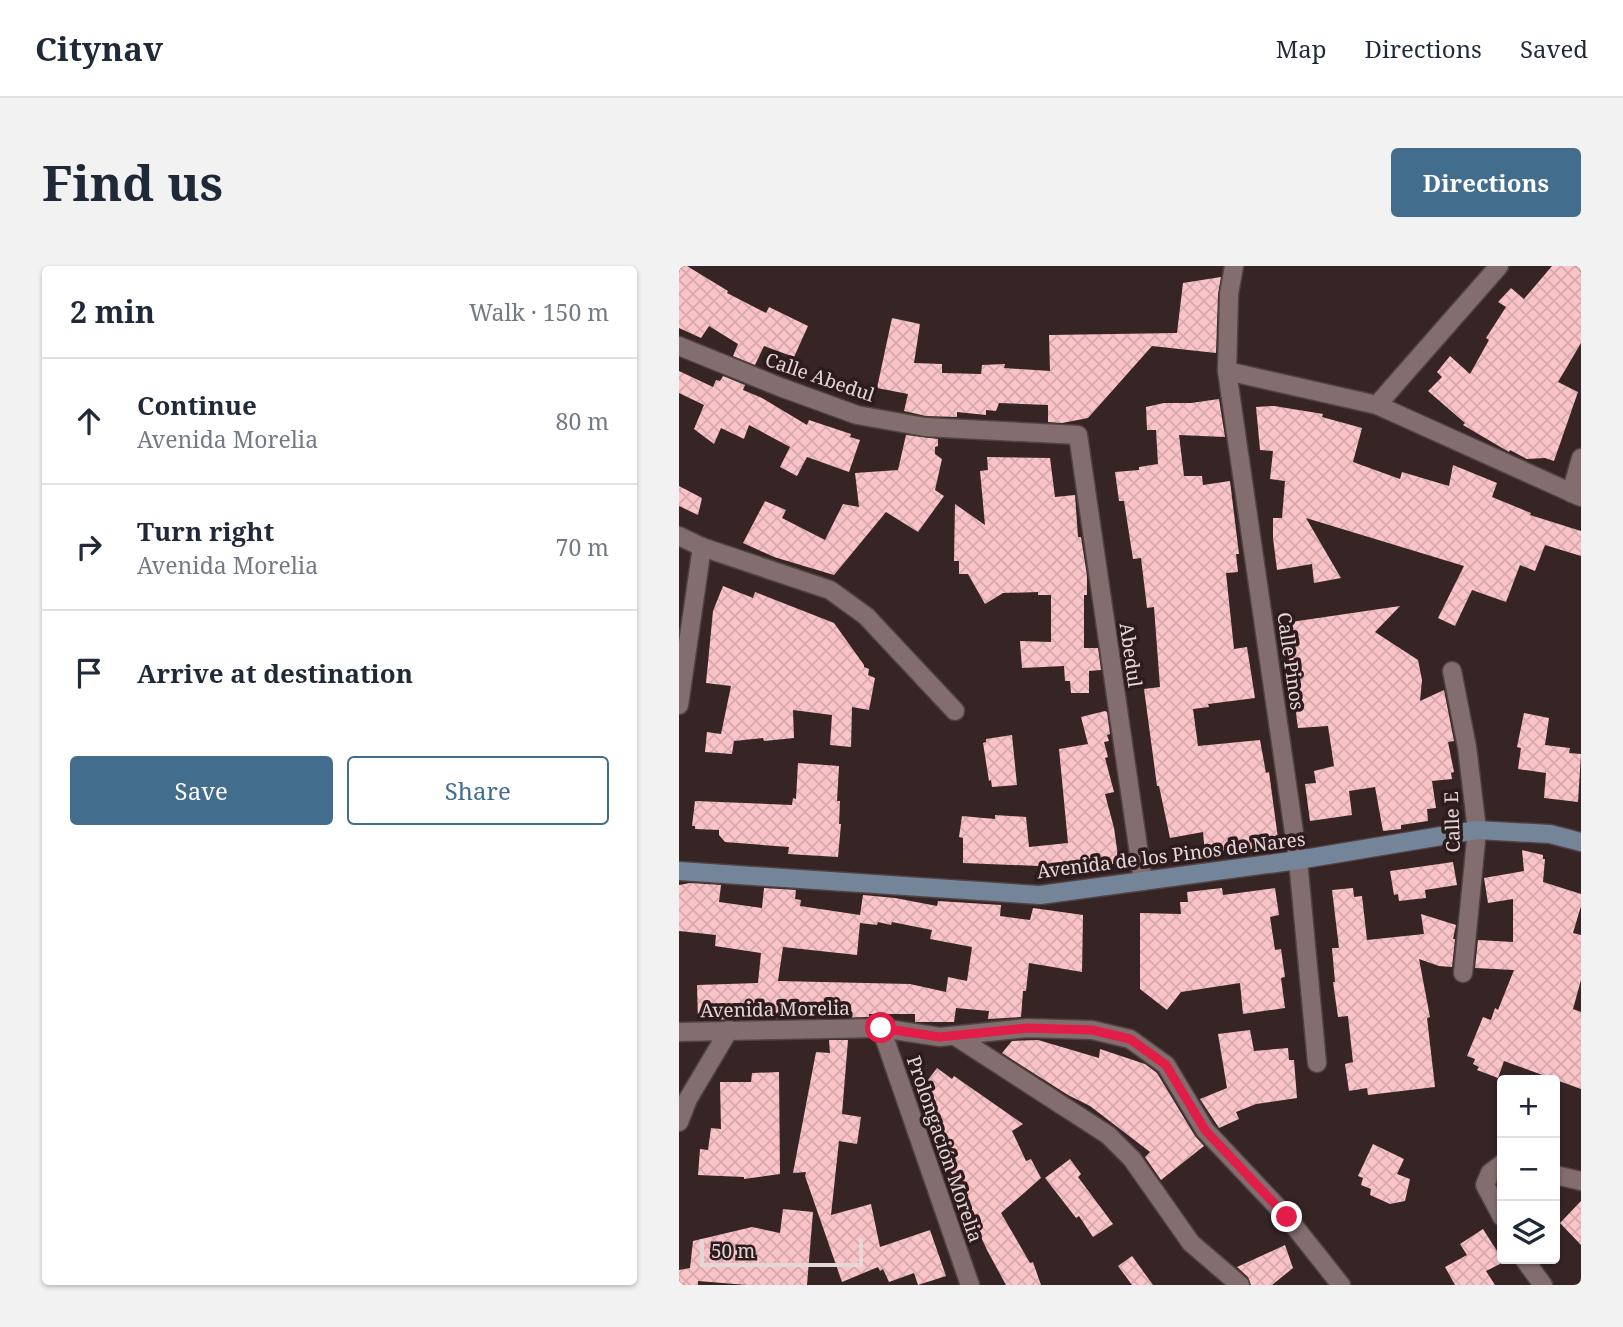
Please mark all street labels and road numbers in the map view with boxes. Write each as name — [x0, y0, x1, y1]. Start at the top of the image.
street label: Calle Abedul — [762, 346, 878, 408]
street label: Calle Pinos — [1271, 610, 1311, 712]
street label: Abedul — [1114, 621, 1148, 689]
street label: Calle E — [1438, 791, 1466, 853]
street label: Avenida de los Pinos de Nares — [1035, 826, 1307, 884]
street label: Avenida Morelia — [700, 995, 850, 1023]
street label: Prolongación Morelia — [901, 1052, 989, 1246]

